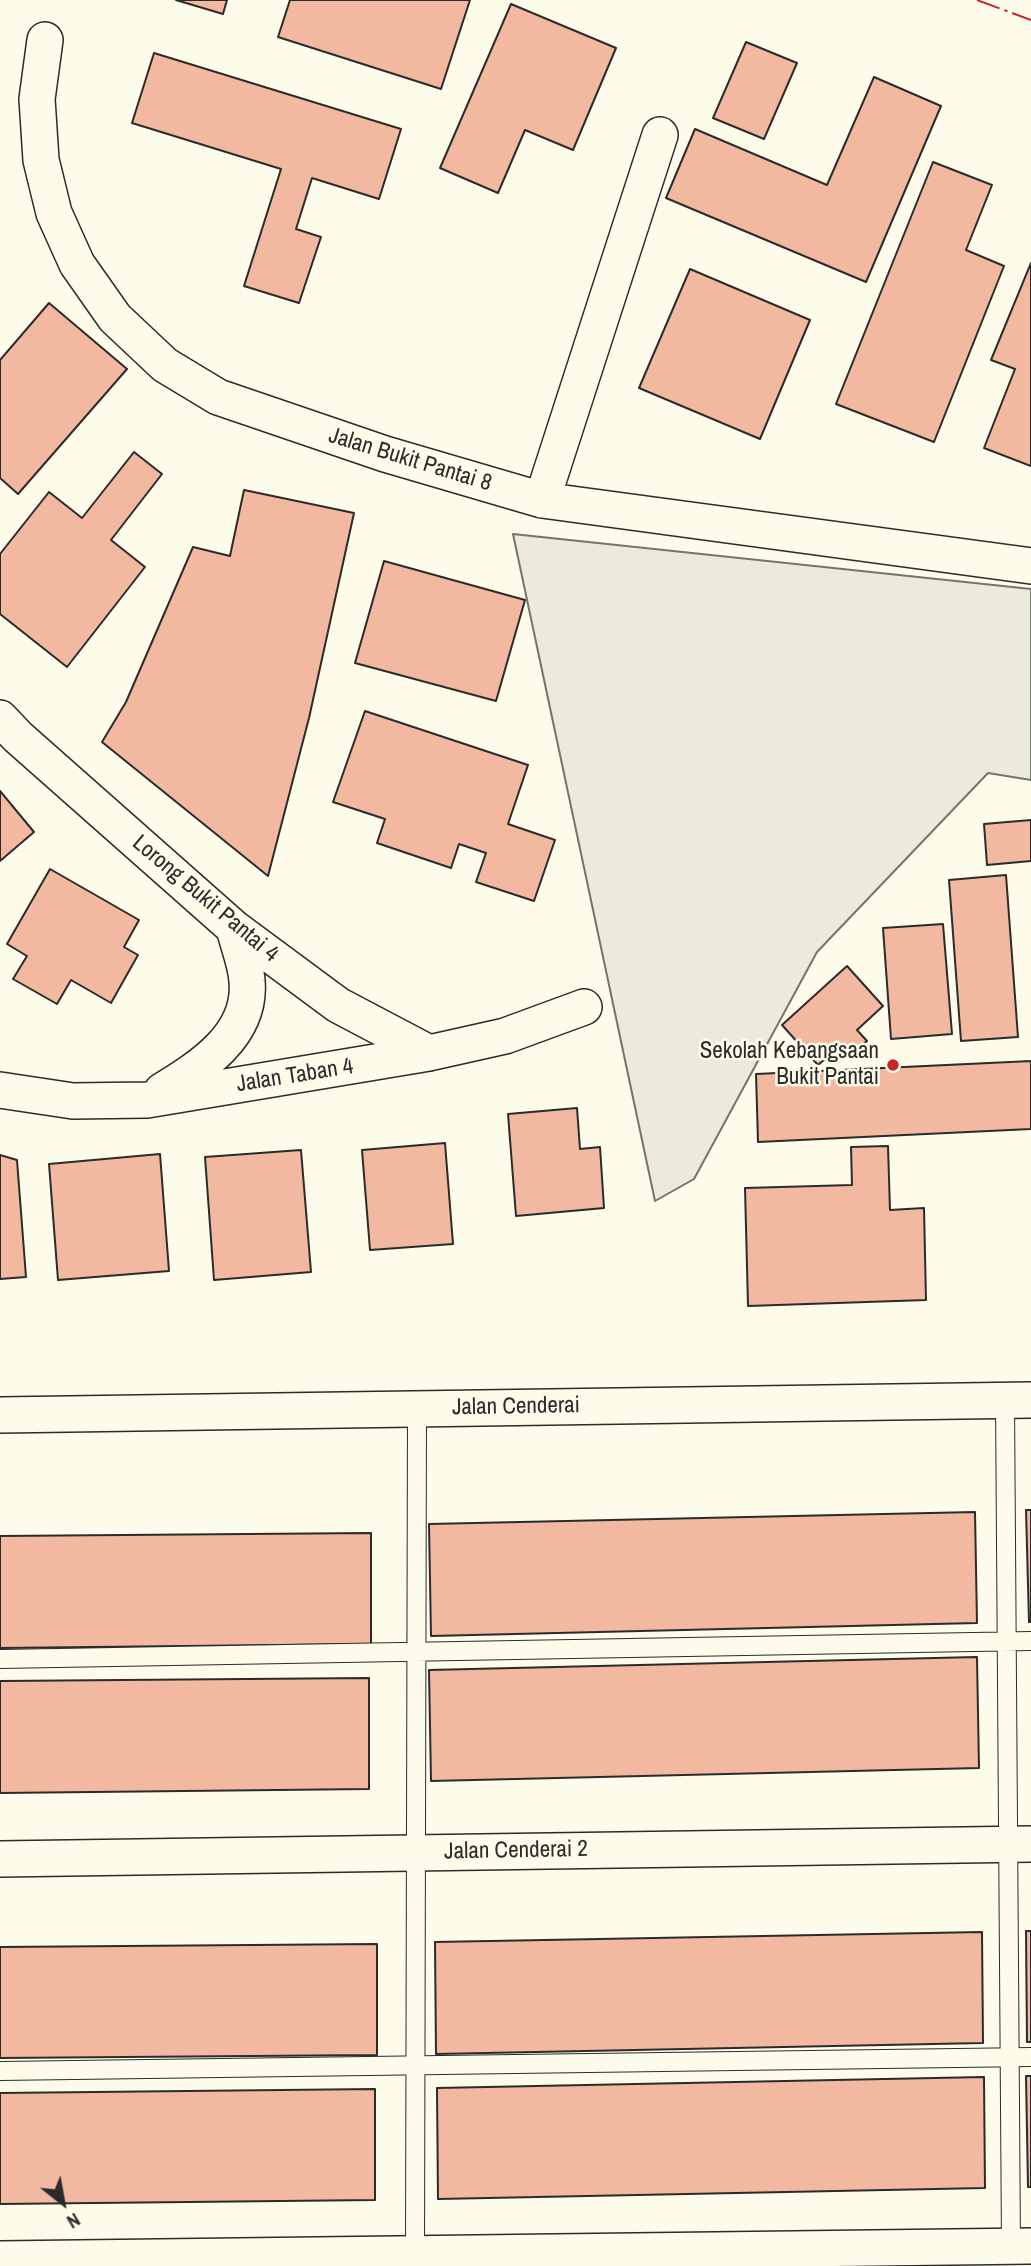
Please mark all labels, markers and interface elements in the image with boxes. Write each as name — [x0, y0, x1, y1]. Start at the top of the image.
street label: Jalan Bukit Pantai 8 — [325, 422, 495, 498]
street label: Lorong Bukit Pantai 4 — [126, 830, 284, 968]
place label: Sekolah Kebangsaan Bukit Pantai — [700, 1038, 879, 1092]
street label: Jalan Taban 4 — [235, 1053, 355, 1099]
marker: Sekolah Kebangsaan Bukit Pantai — [885, 1057, 901, 1073]
street label: Jalan Cenderai — [452, 1392, 580, 1422]
street label: Jalan Cenderai 2 — [444, 1836, 588, 1866]
north arrow — [28, 2168, 98, 2238]
text: N — [62, 2207, 85, 2235]

